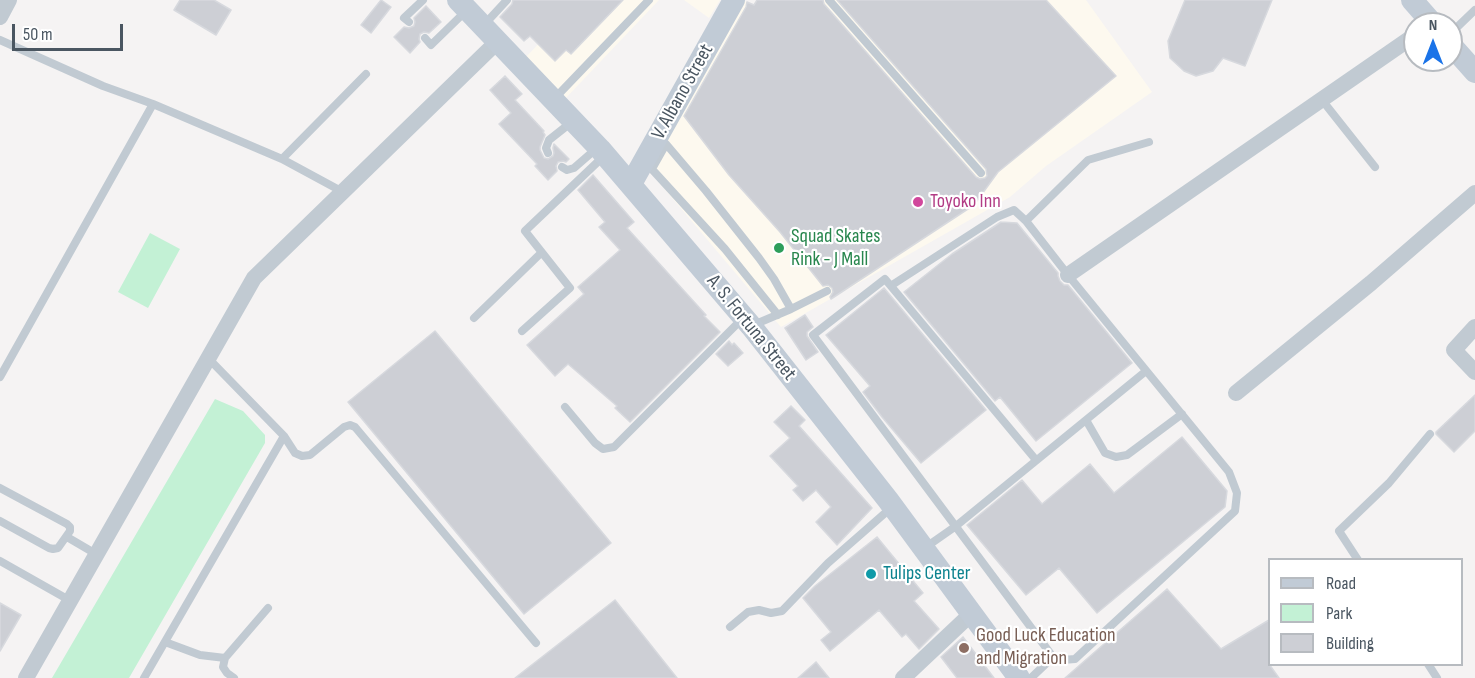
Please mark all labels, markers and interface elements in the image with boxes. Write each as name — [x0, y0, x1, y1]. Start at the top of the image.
scale bar — [15, 12, 126, 50]
north arrow — [1403, 12, 1463, 72]
text: N — [1429, 16, 1437, 35]
text: 50 m — [23, 24, 53, 45]
street label: V. Albano Street — [647, 40, 719, 144]
place label: Toyoko Inn — [930, 190, 1001, 214]
marker: Toyoko Inn — [911, 195, 925, 209]
place label: Squad Skates Rink - J Mall — [791, 225, 881, 272]
marker: Squad Skates Rink - J Mall — [772, 241, 786, 255]
street label: A. S. Fortuna Street — [701, 270, 801, 386]
legend — [1268, 558, 1463, 666]
place label: Tulips Center — [883, 562, 971, 586]
marker: Tulips Center — [864, 567, 878, 581]
text: Road — [1326, 573, 1356, 594]
text: Park — [1326, 603, 1352, 624]
place label: Good Luck Education and Migration — [976, 624, 1116, 671]
text: Building — [1326, 633, 1374, 654]
marker: Good Luck Education and Migration — [957, 641, 971, 655]

